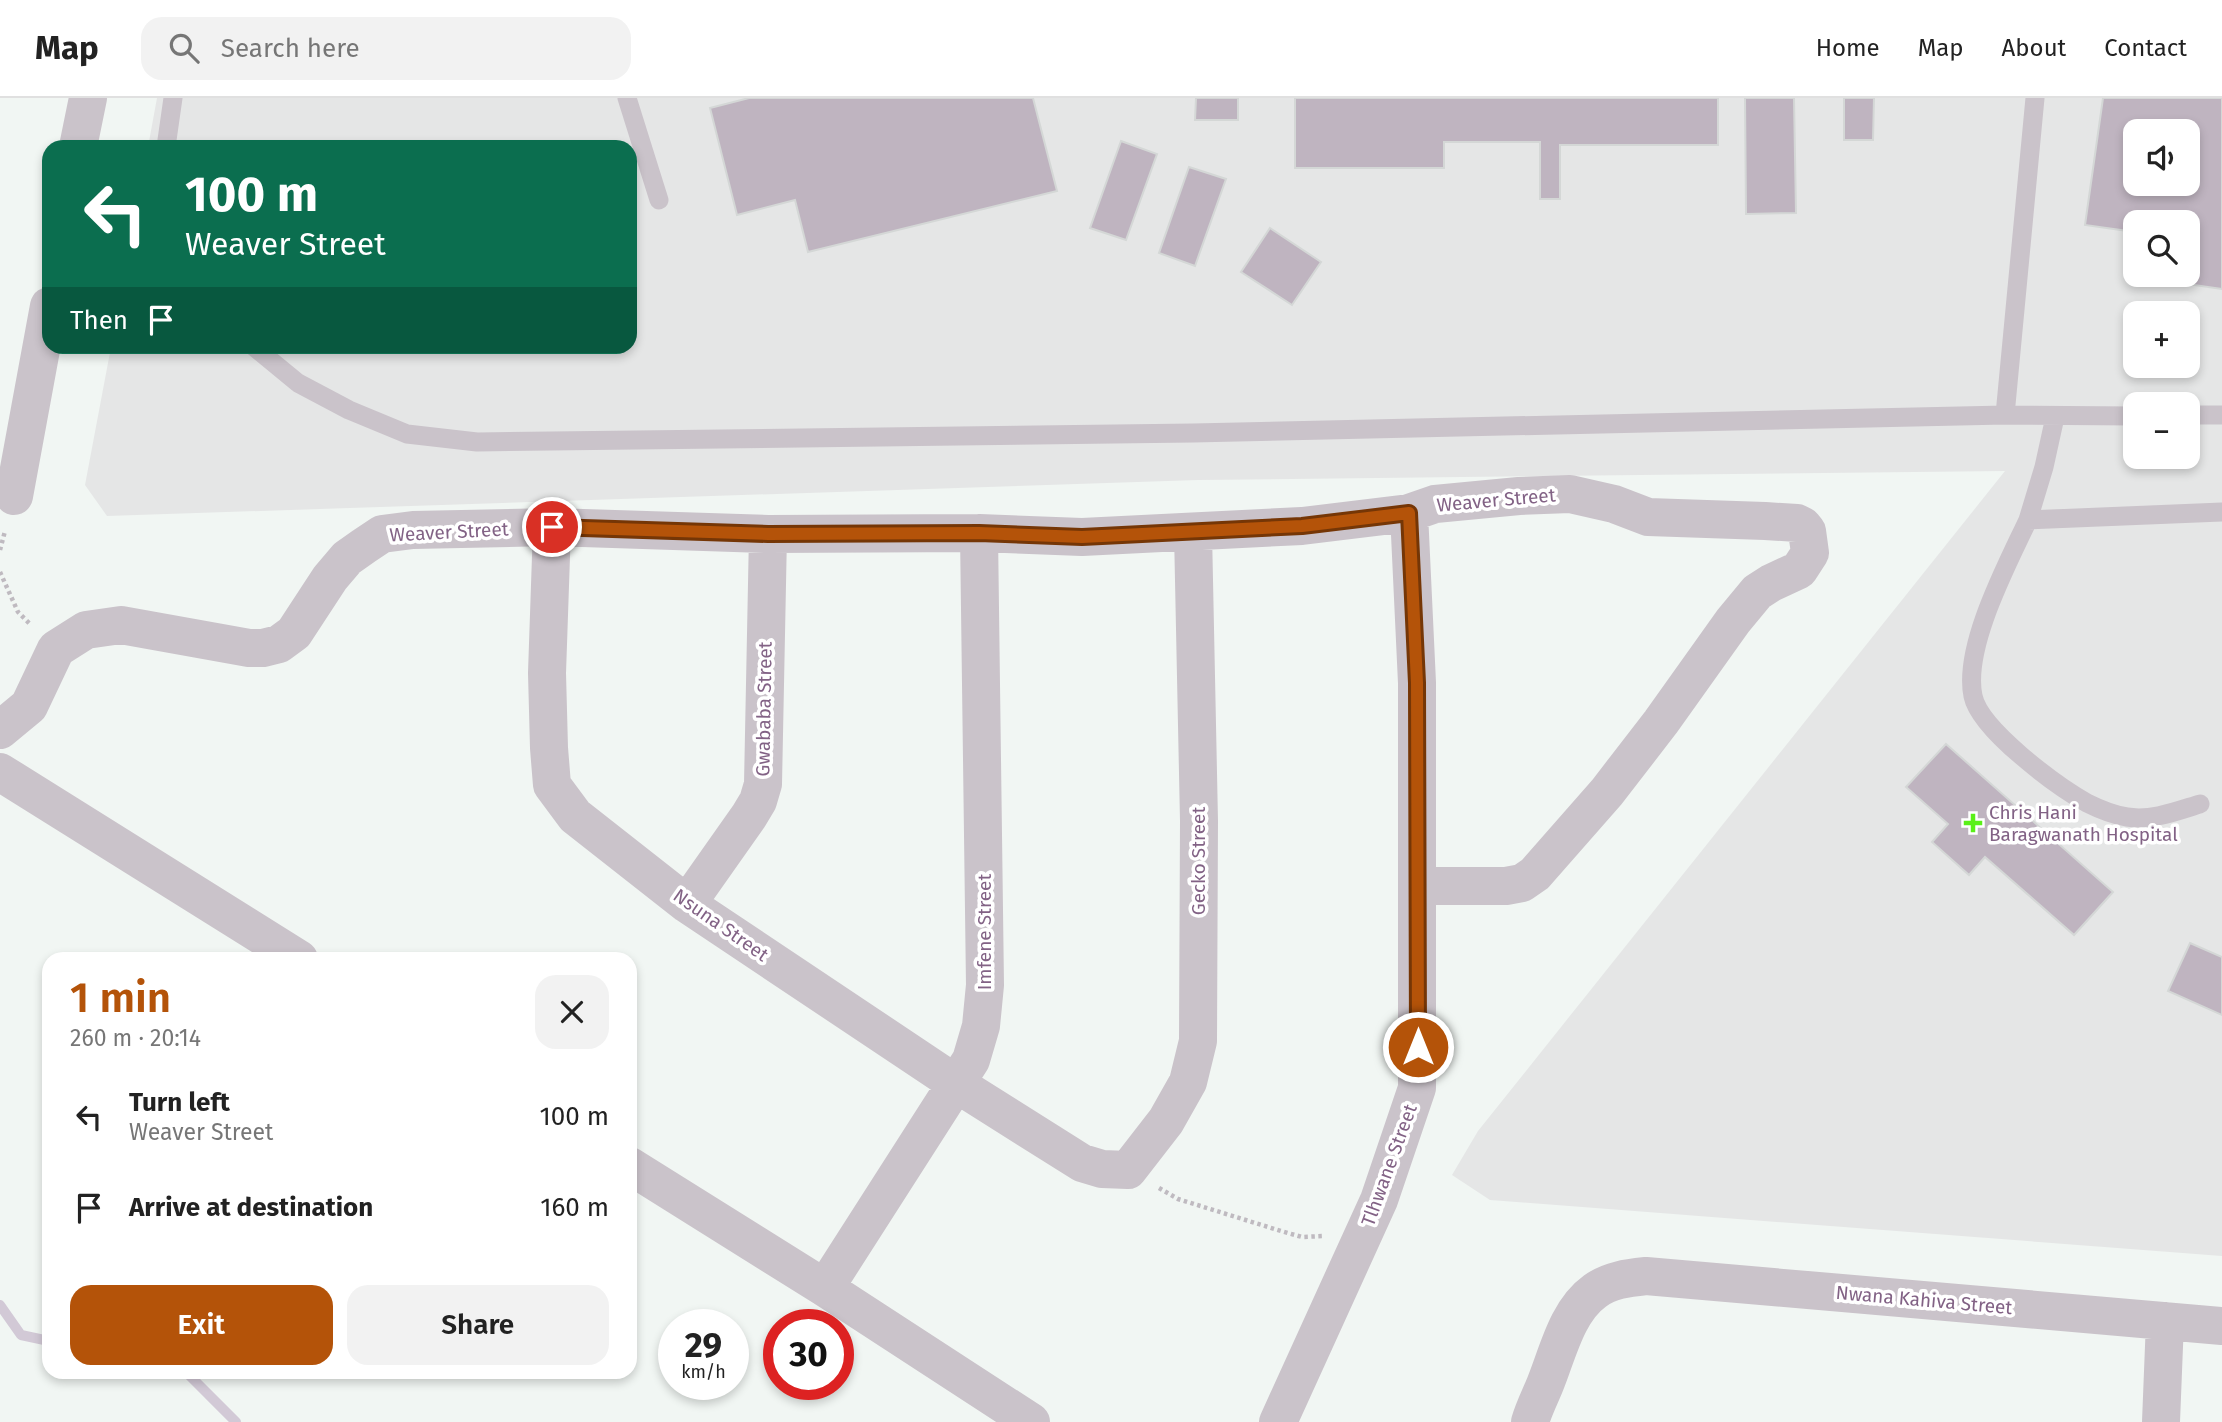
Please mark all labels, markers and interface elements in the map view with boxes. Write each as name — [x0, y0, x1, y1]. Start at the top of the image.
search box — [141, 17, 631, 80]
text: Map — [35, 28, 99, 68]
icon: search — [165, 29, 203, 67]
text: Search here — [221, 33, 360, 64]
text: Home — [1816, 34, 1880, 62]
text: Map — [1918, 34, 1964, 62]
text: About — [2002, 34, 2066, 62]
text: Contact — [2104, 34, 2187, 62]
map controls — [2123, 119, 2200, 469]
button: sound — [2123, 119, 2200, 196]
text: 100 m — [185, 165, 318, 224]
icon: left — [70, 168, 161, 259]
button: search — [2123, 210, 2200, 287]
text: Weaver Street — [185, 225, 386, 263]
icon: arrive — [142, 301, 180, 339]
button: + — [2123, 301, 2200, 378]
text: Then — [70, 305, 128, 336]
button: − — [2123, 392, 2200, 469]
street label: Weaver Street — [1436, 483, 1557, 517]
pin — [522, 497, 582, 557]
icon: arrive — [533, 508, 571, 546]
street label: Weaver Street — [389, 517, 509, 547]
street label: Gwababa Street — [751, 641, 777, 777]
place label: Chris Hani Baragwanath Hospital — [1989, 801, 2178, 846]
street label: Gecko Street — [1187, 807, 1210, 915]
marker: Chris Hani Baragwanath Hospital — [1963, 813, 1983, 833]
street label: Imfene Street — [973, 874, 996, 990]
street label: Nsuna Street — [669, 884, 773, 966]
text: 1 min — [70, 973, 171, 1023]
button: close — [535, 975, 609, 1049]
position arrow — [1381, 1010, 1455, 1084]
text: 260 m · 20:14 — [70, 1024, 201, 1052]
text: Turn left — [129, 1087, 230, 1118]
icon: left — [70, 1098, 108, 1136]
text: 100 m — [540, 1101, 609, 1132]
street label: Tlhwane Street — [1356, 1101, 1422, 1229]
text: Weaver Street — [129, 1118, 273, 1146]
icon: arrive — [70, 1189, 108, 1227]
text: Arrive at destination — [129, 1192, 373, 1223]
text: 160 m — [540, 1192, 609, 1223]
street label: Nwana Kahiva Street — [1835, 1281, 2013, 1319]
button: Exit — [70, 1285, 333, 1365]
button: Share — [347, 1285, 609, 1365]
speed limit sign: 30 — [763, 1309, 854, 1400]
text: 29 — [685, 1324, 722, 1366]
text: km/h — [681, 1361, 726, 1383]

